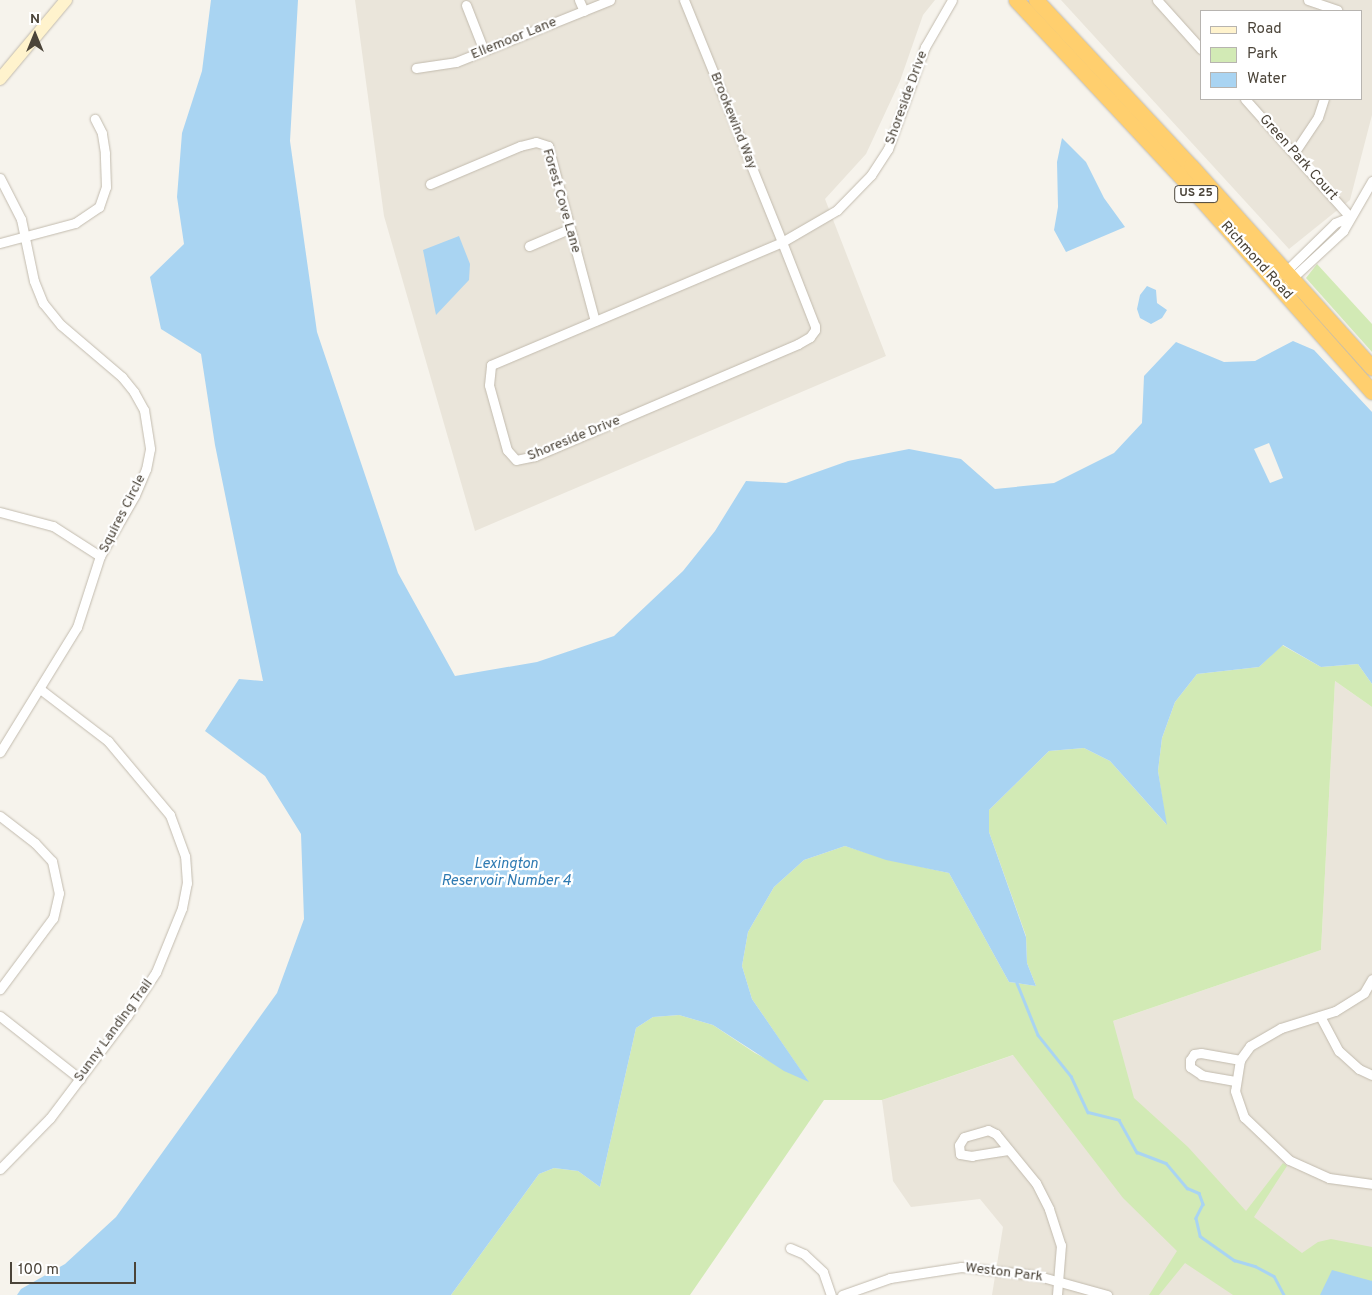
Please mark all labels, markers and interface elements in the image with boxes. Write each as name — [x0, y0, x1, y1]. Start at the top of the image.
north arrow — [10, 10, 60, 60]
legend — [1200, 10, 1362, 100]
text: N — [30, 11, 40, 28]
street label: Ellemoor Lane — [469, 14, 559, 64]
text: Road — [1247, 20, 1282, 39]
text: Park — [1247, 45, 1278, 64]
street label: Shoreside Drive — [882, 49, 932, 147]
street label: Brookewind Way — [706, 70, 760, 172]
text: Water — [1247, 70, 1286, 89]
street label: Green Park Court — [1255, 112, 1341, 204]
street label: Forest Cove Lane — [538, 147, 584, 255]
road number: US 25 — [1174, 184, 1218, 203]
street label: Richmond Road — [1217, 218, 1295, 304]
street label: Shoreside Drive — [525, 413, 623, 465]
street label: Squires Circle — [96, 472, 150, 556]
water label: Lexington Reservoir Number 4 — [441, 855, 571, 890]
street label: Sunny Landing Trail — [71, 976, 157, 1086]
scale bar — [12, 1252, 139, 1284]
street label: Weston Park — [964, 1260, 1044, 1286]
text: 100 m — [18, 1261, 59, 1280]

